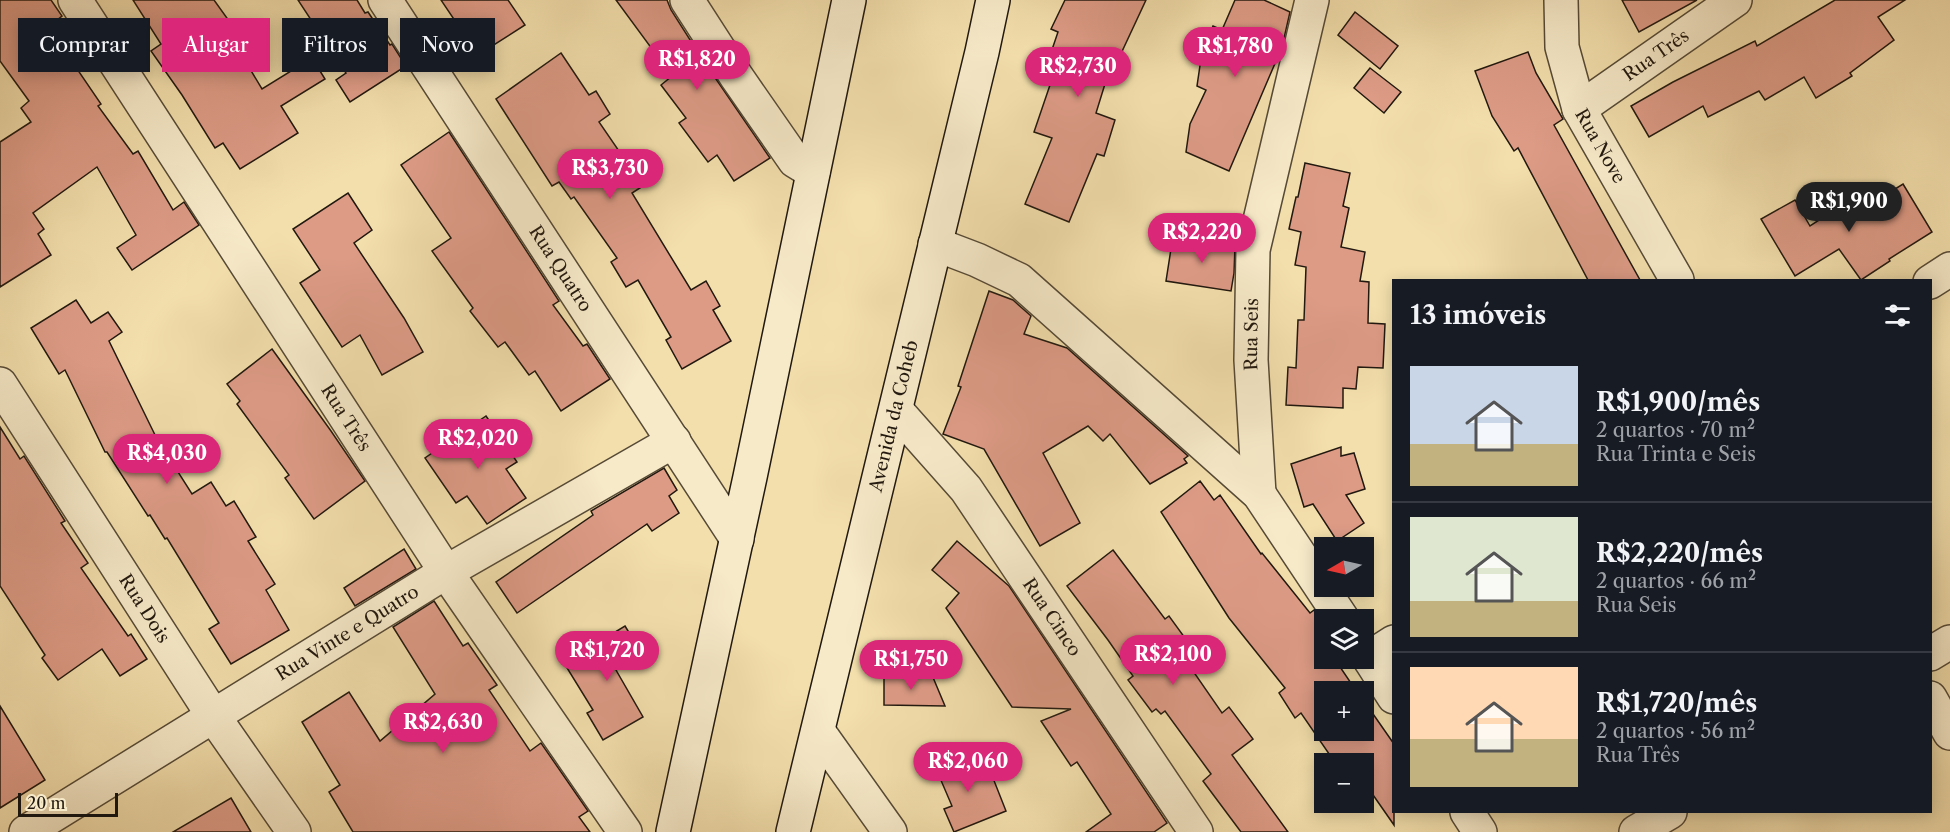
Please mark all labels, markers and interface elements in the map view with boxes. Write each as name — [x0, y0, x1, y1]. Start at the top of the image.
chip: Comprar — [18, 18, 150, 72]
chip: Alugar — [162, 18, 270, 72]
chip: Filtros — [282, 18, 388, 72]
chip: Novo — [400, 18, 495, 72]
street label: Rua Três — [1619, 24, 1693, 86]
pin: R$1,780 — [1180, 27, 1290, 78]
text: R$1,780 — [1197, 34, 1273, 58]
pin: R$1,820 — [642, 40, 752, 91]
text: R$1,820 — [658, 47, 736, 71]
pin: R$2,730 — [1023, 47, 1133, 98]
text: R$2,730 — [1039, 54, 1117, 78]
street label: Rua Nove — [1570, 105, 1630, 187]
pin: R$3,730 — [555, 149, 665, 200]
text: R$3,730 — [571, 156, 649, 180]
pin: R$1,900 — [1794, 182, 1904, 233]
text: R$1,900 — [1810, 189, 1888, 213]
pin: R$2,220 — [1147, 213, 1257, 264]
text: R$2,220 — [1162, 220, 1242, 244]
street label: Rua Quatro — [524, 221, 597, 316]
street label: Rua Seis — [1240, 298, 1263, 371]
text: 13 imóveis — [1410, 299, 1546, 331]
icon: filters — [1881, 299, 1914, 332]
street label: Avenida da Coheb — [865, 338, 923, 495]
street label: Rua Três — [316, 380, 376, 456]
text: R$1,900/mês — [1596, 386, 1760, 418]
icon: home — [1458, 390, 1530, 462]
text: 2 quartos · 70 m² — [1596, 418, 1755, 442]
pin: R$2,020 — [423, 419, 533, 470]
text: R$2,020 — [438, 426, 518, 450]
pin: R$4,030 — [112, 434, 222, 485]
text: R$4,030 — [127, 441, 207, 465]
text: Rua Trinta e Seis — [1596, 442, 1756, 466]
north arrow — [1314, 537, 1374, 597]
map controls — [1314, 537, 1374, 813]
text: R$2,220/mês — [1596, 537, 1763, 569]
icon: home — [1458, 541, 1530, 613]
text: 2 quartos · 66 m² — [1596, 569, 1756, 593]
street label: Rua Dois — [114, 570, 175, 647]
street label: Rua Cinco — [1018, 574, 1086, 661]
street label: Rua Vinte e Quatro — [272, 581, 423, 686]
text: Rua Seis — [1596, 593, 1677, 617]
button: layers — [1314, 609, 1374, 669]
pin: R$1,720 — [552, 631, 662, 682]
pin: R$2,100 — [1118, 635, 1228, 686]
text: R$1,720 — [569, 638, 645, 662]
pin: R$1,750 — [856, 640, 966, 691]
text: R$2,100 — [1134, 642, 1212, 666]
text: R$1,750 — [874, 647, 948, 671]
button: + — [1314, 681, 1374, 741]
text: R$1,720/mês — [1596, 687, 1757, 719]
icon: home — [1458, 691, 1530, 763]
pin: R$2,630 — [388, 703, 498, 754]
text: R$2,630 — [403, 710, 483, 734]
text: 2 quartos · 56 m² — [1596, 719, 1755, 743]
pin: R$2,060 — [913, 742, 1023, 793]
text: Rua Três — [1596, 743, 1680, 767]
text: R$2,060 — [927, 749, 1009, 773]
button: − — [1314, 753, 1374, 813]
scale bar — [18, 790, 118, 818]
text: 20 m — [27, 793, 66, 813]

